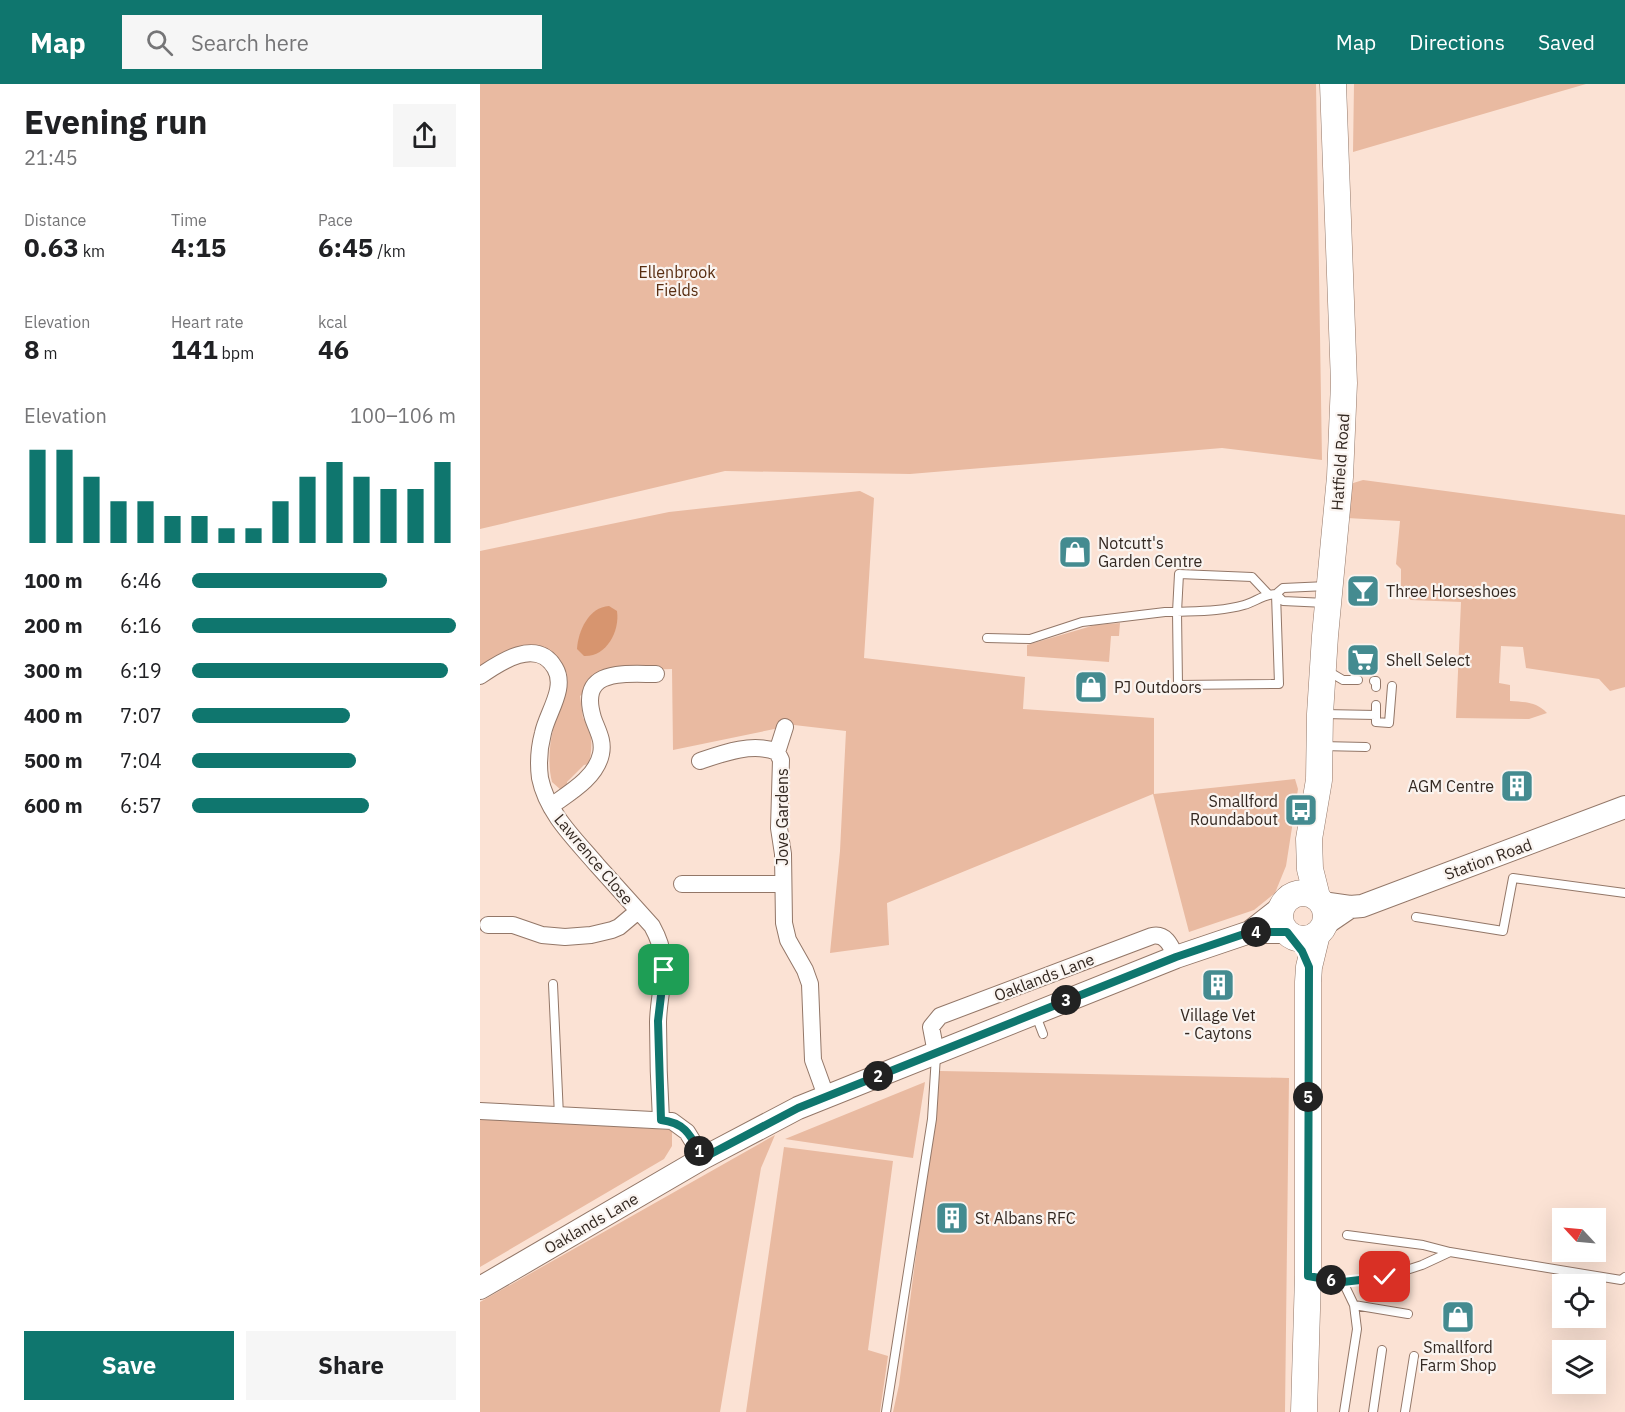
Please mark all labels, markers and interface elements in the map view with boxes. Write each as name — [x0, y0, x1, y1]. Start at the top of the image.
search box — [122, 15, 542, 69]
text: Map — [30, 24, 86, 61]
icon: search — [143, 26, 176, 59]
text: Search here — [191, 28, 309, 57]
text: Map — [1336, 28, 1376, 56]
text: Directions — [1409, 28, 1505, 56]
text: Saved — [1538, 28, 1595, 56]
text: Evening run — [24, 100, 208, 143]
button: share — [393, 104, 456, 167]
text: 21:45 — [24, 144, 78, 171]
text: Distance — [24, 210, 86, 230]
text: Time — [171, 210, 207, 230]
text: Pace — [318, 210, 353, 230]
text: 0.63 — [24, 230, 79, 264]
text: 4:15 — [171, 230, 226, 264]
text: 6:45 — [318, 230, 373, 264]
text: km — [79, 241, 105, 261]
text: /km — [373, 241, 406, 261]
park label: Ellenbrook Fields — [638, 262, 716, 300]
text: Elevation — [24, 312, 90, 332]
text: Heart rate — [171, 312, 244, 332]
text: kcal — [318, 312, 347, 332]
text: 8 — [24, 332, 40, 366]
text: 141 — [171, 332, 218, 366]
text: 46 — [318, 332, 349, 366]
text: m — [40, 343, 57, 363]
text: bpm — [218, 343, 254, 363]
text: Elevation — [24, 402, 107, 429]
text: 100–106 m — [350, 402, 456, 429]
street label: Hatfield Road — [1327, 413, 1353, 511]
place label: Notcutt's Garden Centre — [1098, 533, 1203, 571]
shop icon: Notcutt's Garden Centre — [1057, 534, 1093, 570]
text: 100 m — [24, 567, 83, 594]
text: 6:46 — [120, 567, 162, 594]
bar icon: Three Horseshoes — [1345, 573, 1381, 609]
place label: Three Horseshoes — [1386, 581, 1517, 601]
text: 200 m — [24, 612, 83, 639]
text: 6:16 — [120, 612, 162, 639]
supermarket icon: Shell Select — [1345, 642, 1381, 678]
place label: Shell Select — [1386, 650, 1470, 670]
text: 300 m — [24, 657, 83, 684]
text: 6:19 — [120, 657, 162, 684]
shop icon: PJ Outdoors — [1073, 669, 1109, 705]
place label: PJ Outdoors — [1114, 677, 1202, 697]
text: 400 m — [24, 702, 83, 729]
text: 7:07 — [120, 702, 162, 729]
text: 500 m — [24, 747, 83, 774]
text: 7:04 — [120, 747, 162, 774]
street label: Jove Gardens — [772, 768, 792, 866]
building icon: AGM Centre — [1499, 768, 1535, 804]
place label: AGM Centre — [1408, 776, 1494, 796]
place label: Smallford Roundabout — [1190, 791, 1278, 829]
text: 600 m — [24, 792, 83, 819]
text: 6:57 — [120, 792, 162, 819]
bus stop icon: Smallford Roundabout — [1283, 792, 1319, 828]
street label: Lawrence Close — [550, 809, 638, 909]
street label: Station Road — [1442, 834, 1534, 884]
pin: 4 — [1241, 917, 1271, 947]
text: 4 — [1251, 922, 1261, 942]
pin — [638, 944, 689, 995]
street label: Oaklands Lane — [991, 949, 1097, 1005]
icon: arrive — [647, 953, 680, 986]
building icon: Village Vet - Caytons — [1200, 967, 1236, 1003]
pin: 3 — [1051, 985, 1081, 1015]
text: 3 — [1061, 990, 1071, 1010]
place label: Village Vet - Caytons — [1180, 1005, 1256, 1043]
pin: 2 — [863, 1061, 893, 1091]
text: 2 — [873, 1066, 883, 1086]
pin: 5 — [1293, 1082, 1323, 1112]
text: 5 — [1303, 1087, 1313, 1107]
pin: 1 — [684, 1136, 714, 1166]
text: 1 — [694, 1141, 704, 1161]
street label: Oaklands Lane — [540, 1188, 642, 1258]
building icon: St Albans RFC — [934, 1200, 970, 1236]
place label: St Albans RFC — [975, 1208, 1076, 1228]
north arrow — [1552, 1208, 1606, 1262]
map controls — [1552, 1208, 1606, 1394]
pin — [1359, 1251, 1410, 1302]
icon: check — [1368, 1260, 1401, 1293]
pin: 6 — [1316, 1265, 1346, 1295]
text: 6 — [1326, 1270, 1336, 1290]
button: locate — [1552, 1274, 1606, 1328]
shop icon: Smallford Farm Shop — [1440, 1299, 1476, 1335]
button: Save — [24, 1331, 234, 1400]
button: Share — [246, 1331, 456, 1400]
place label: Smallford Farm Shop — [1419, 1337, 1497, 1375]
button: layers — [1552, 1340, 1606, 1394]

